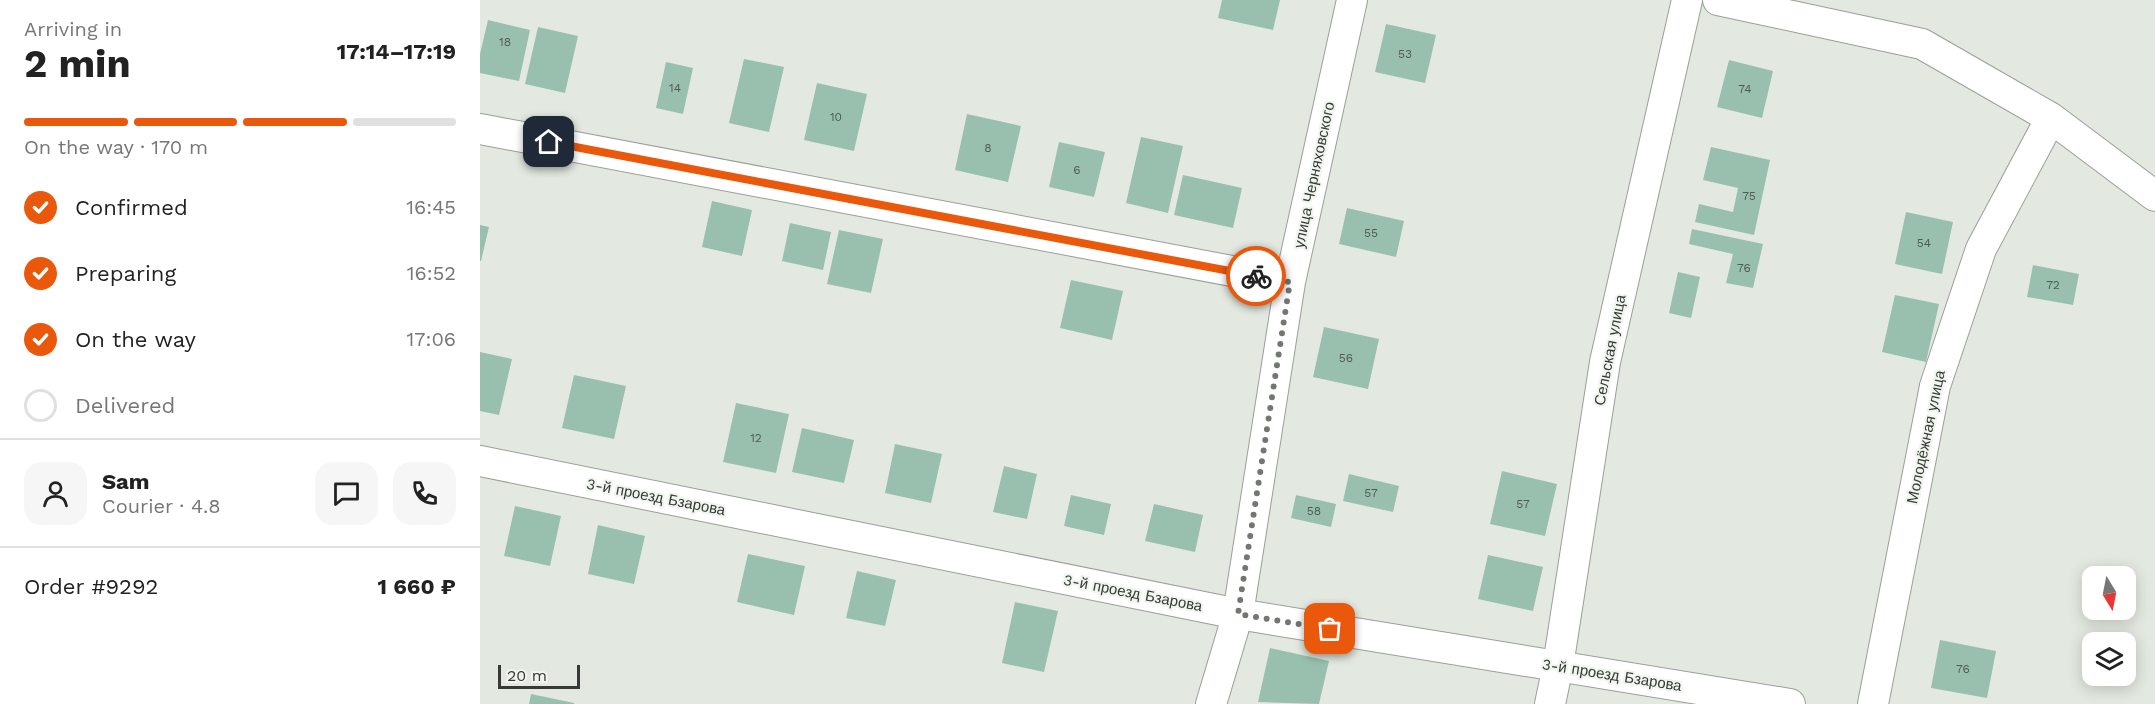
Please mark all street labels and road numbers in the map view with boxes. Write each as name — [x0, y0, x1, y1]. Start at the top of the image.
street label: улица Черняховского — [1290, 100, 1338, 250]
street label: Сельская улица — [1590, 292, 1630, 407]
street label: Молодёжная улица — [1903, 368, 1949, 505]
street label: 3-й проезд Бзарова — [585, 475, 728, 519]
street label: 3-й проезд Бзарова — [1062, 571, 1205, 615]
street label: 3-й проезд Бзарова — [1541, 655, 1684, 695]

